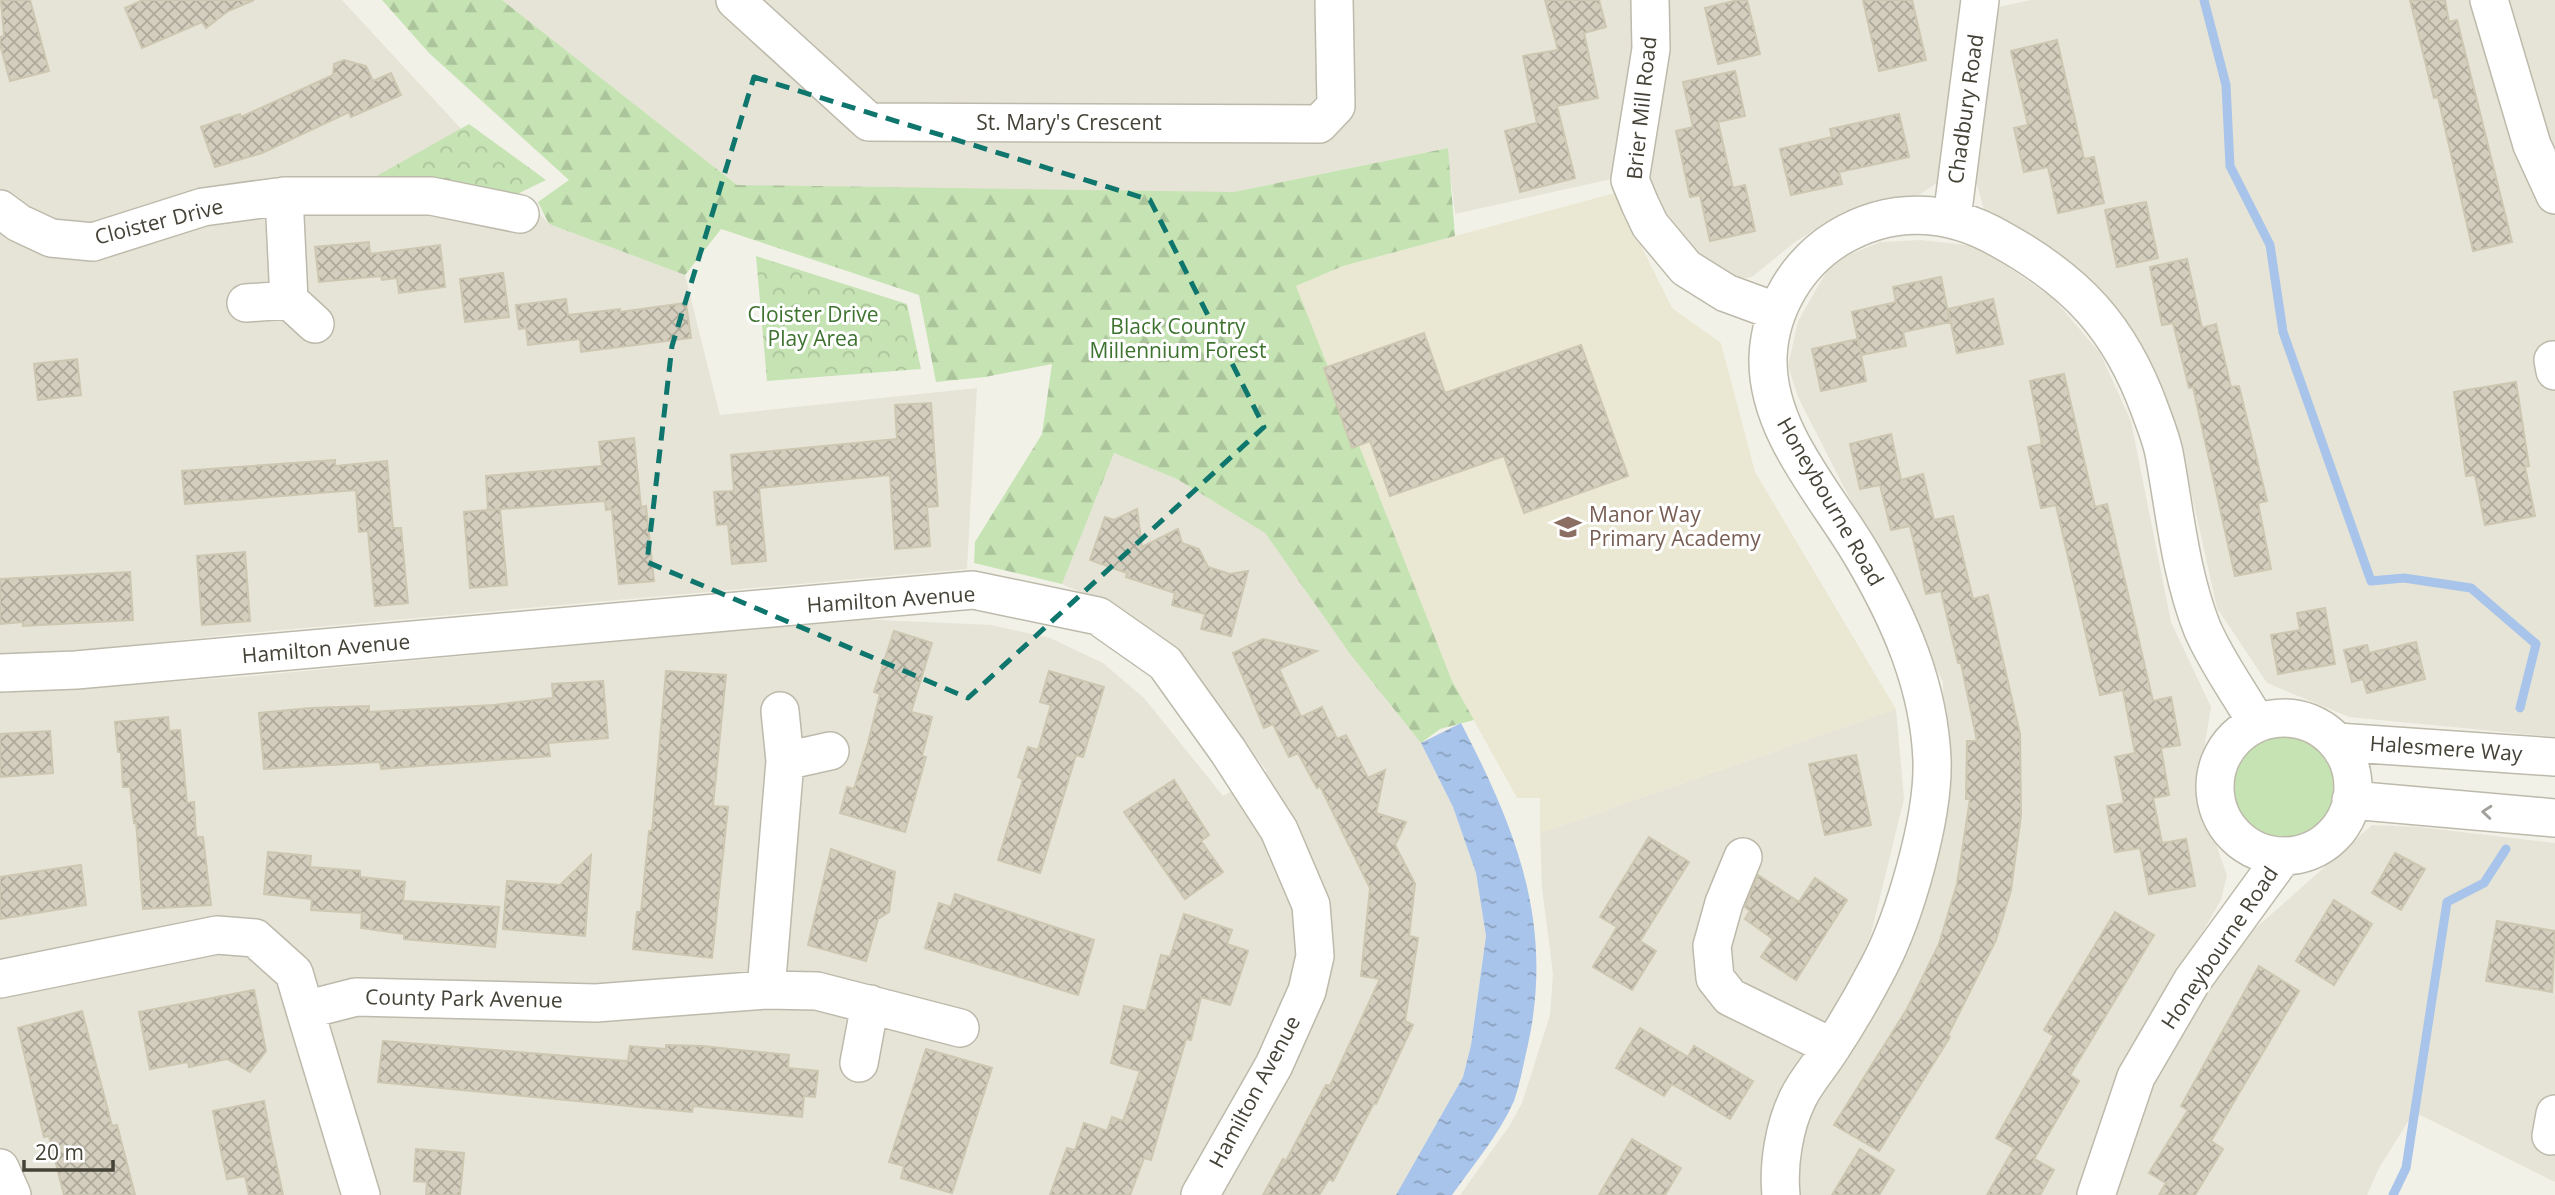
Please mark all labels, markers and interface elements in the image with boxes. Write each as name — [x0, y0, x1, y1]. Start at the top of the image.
street label: Chadbury Road — [1941, 32, 1989, 186]
street label: Brier Mill Road — [1620, 35, 1662, 181]
street label: St. Mary's Crescent — [976, 108, 1162, 136]
street label: Cloister Drive — [92, 192, 226, 250]
park label: Cloister Drive Play Area — [747, 300, 879, 352]
park label: Black Country Millennium Forest — [1090, 312, 1266, 364]
street label: Honeybourne Road — [1771, 412, 1891, 591]
place label: Manor Way Primary Academy — [1589, 500, 1761, 552]
school or university icon: Manor Way Primary Academy — [1553, 512, 1583, 542]
street label: Hamilton Avenue — [806, 579, 976, 619]
street label: Hamilton Avenue — [241, 627, 411, 669]
street label: Halesmere Way — [2369, 729, 2524, 767]
one-way arrow — [2481, 805, 2492, 820]
street label: Honeybourne Road — [2154, 861, 2284, 1034]
street label: County Park Avenue — [365, 982, 563, 1014]
street label: Hamilton Avenue — [1202, 1010, 1306, 1173]
scale bar — [24, 1128, 114, 1172]
text: 20 m — [35, 1138, 84, 1166]

